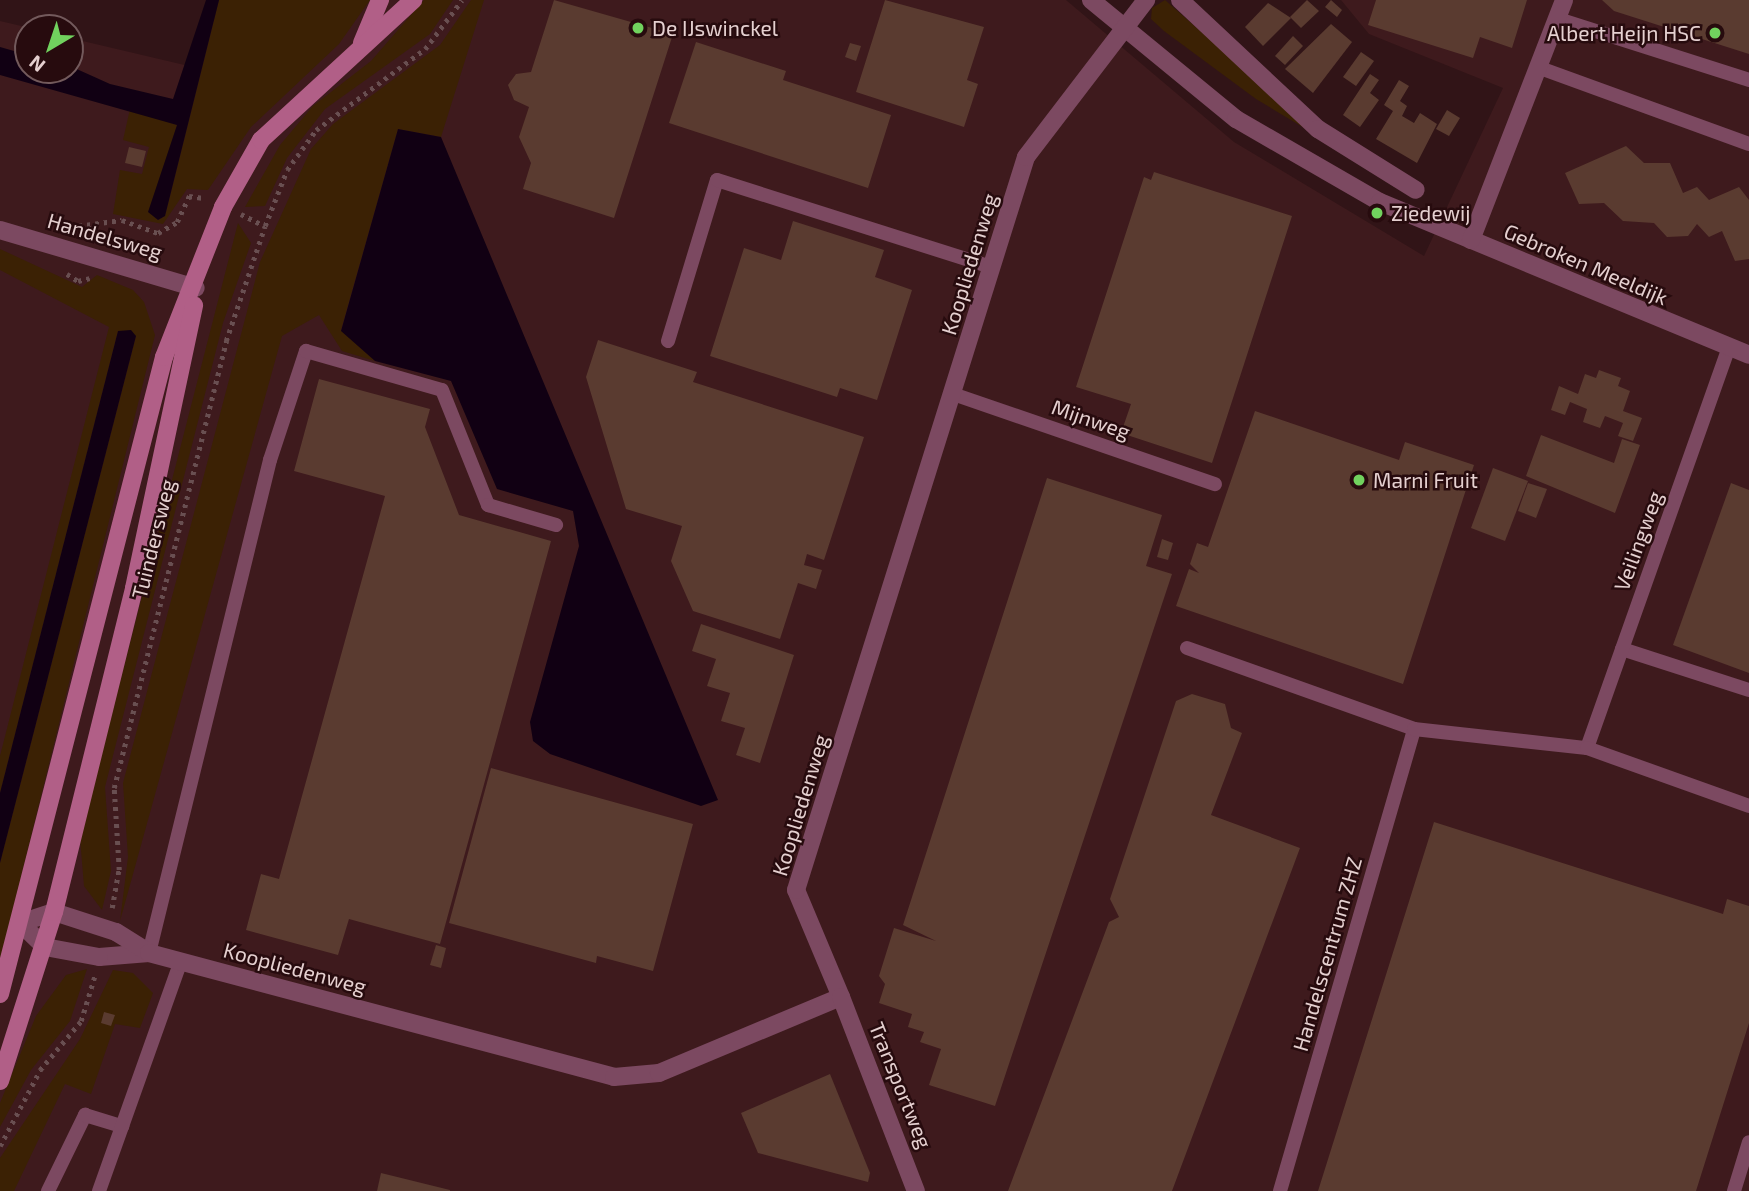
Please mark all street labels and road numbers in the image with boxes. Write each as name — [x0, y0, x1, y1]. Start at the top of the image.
street label: Koopliedenweg — [936, 190, 1002, 338]
street label: Handelsweg — [45, 208, 165, 264]
street label: Gebroken Meeldijk — [1500, 218, 1672, 310]
street label: Mijnweg — [1048, 394, 1134, 444]
street label: Tuindersweg — [126, 477, 180, 601]
street label: Veilingweg — [1608, 488, 1668, 594]
street label: Koopliedenweg — [767, 731, 833, 879]
street label: Handelscentrum ZHZ — [1287, 854, 1367, 1054]
street label: Koopliedenweg — [221, 937, 369, 999]
street label: Transportweg — [864, 1018, 938, 1152]

